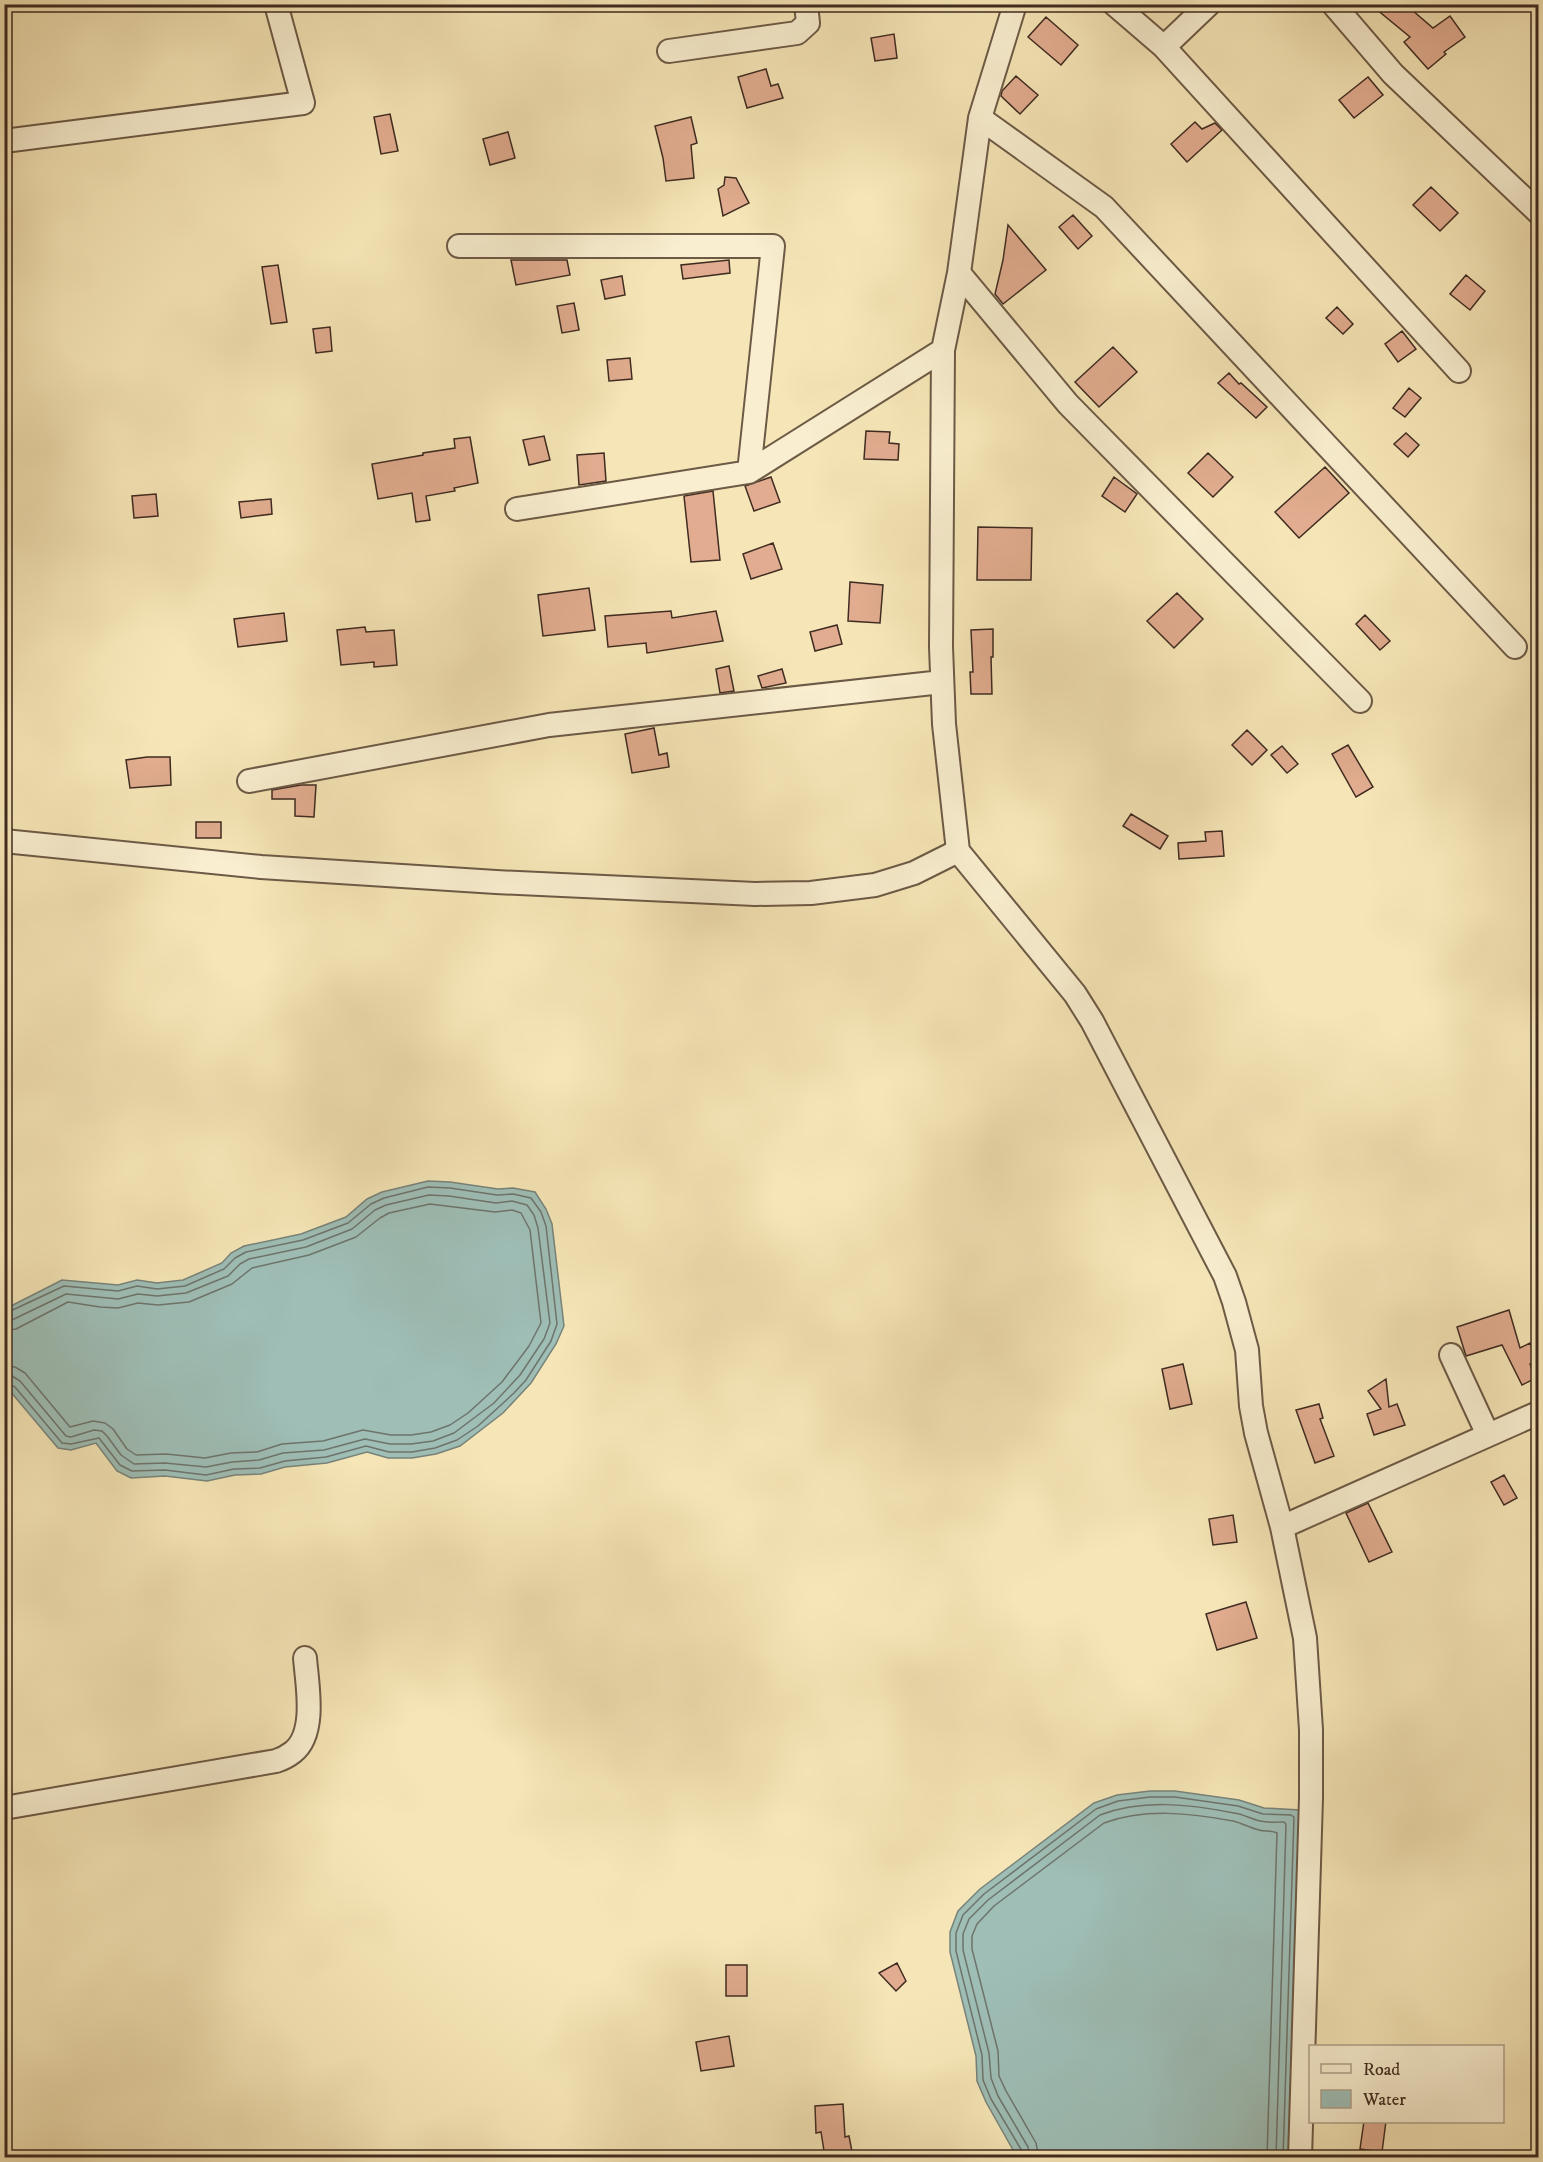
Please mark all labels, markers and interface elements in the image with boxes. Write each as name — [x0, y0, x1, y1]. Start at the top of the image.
legend — [1309, 2045, 1504, 2123]
text: Road — [1363, 2059, 1400, 2081]
text: Water — [1362, 2089, 1406, 2111]

